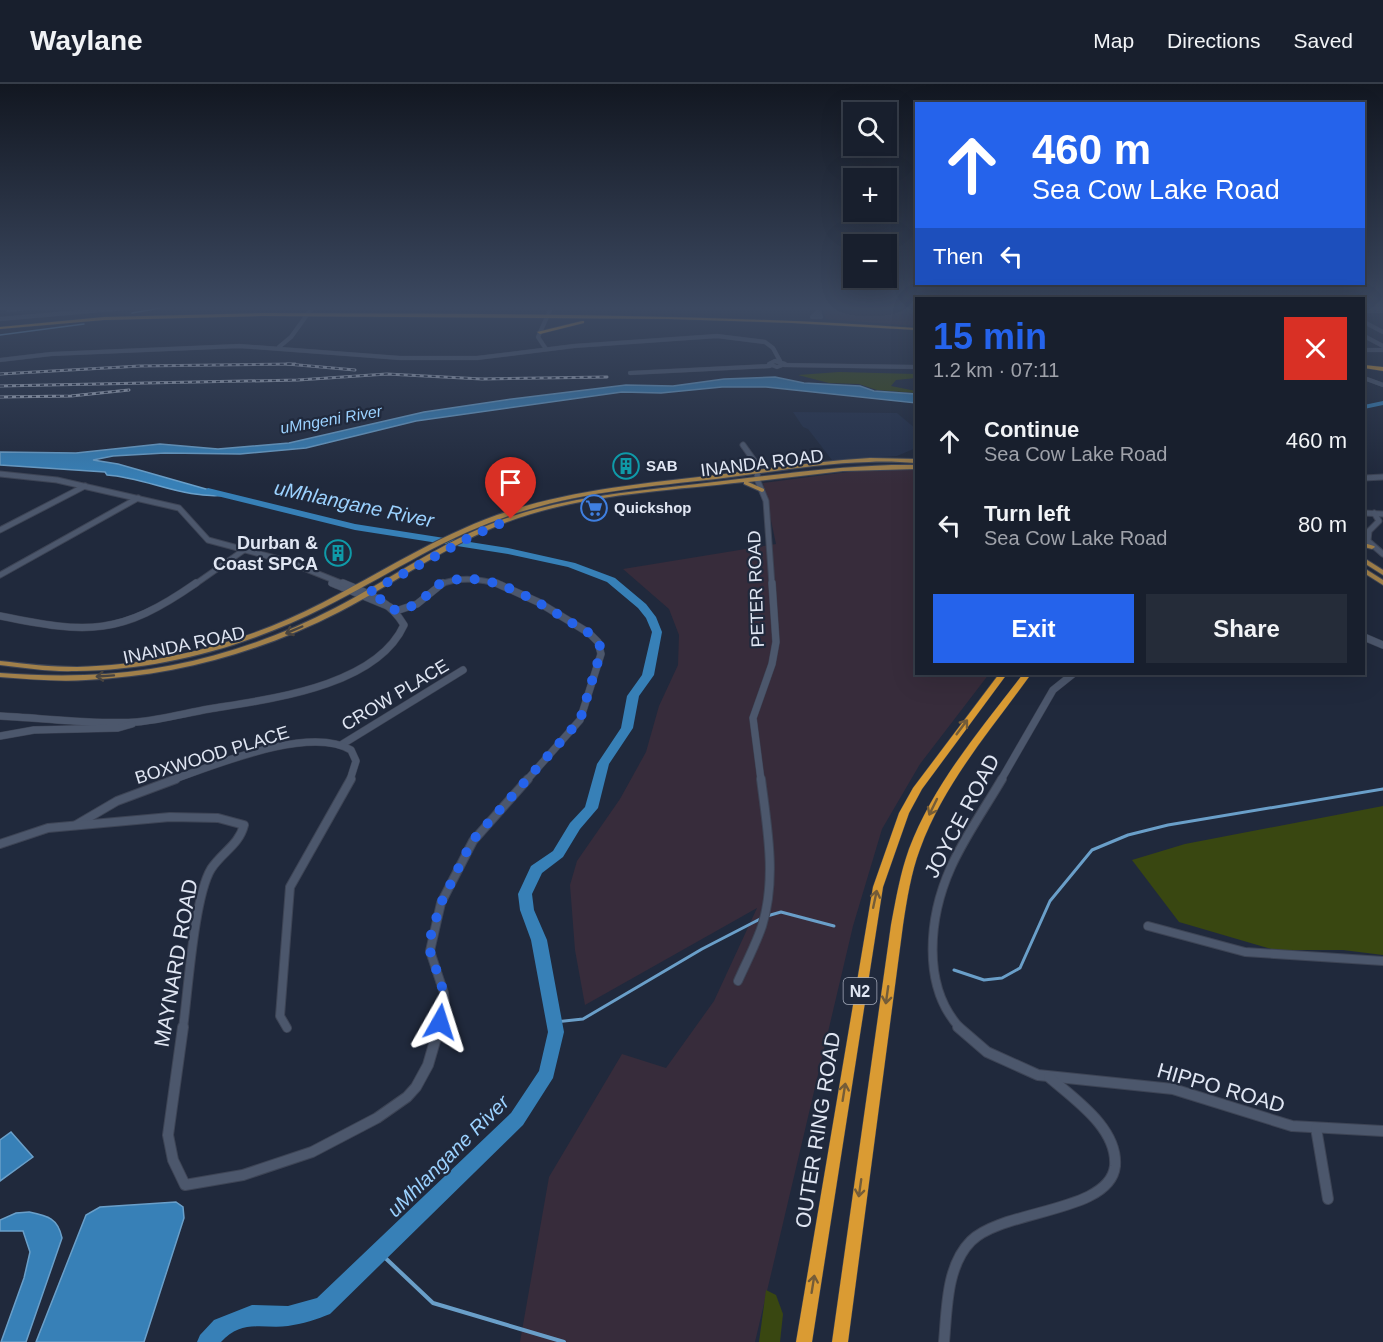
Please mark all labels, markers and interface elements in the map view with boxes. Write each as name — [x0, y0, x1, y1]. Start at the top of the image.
text: Waylane — [30, 25, 143, 56]
text: Map — [1093, 29, 1134, 52]
text: Directions — [1167, 29, 1260, 52]
text: Saved — [1293, 29, 1353, 52]
map controls — [843, 102, 897, 288]
button: search — [843, 102, 897, 156]
icon: ahead — [933, 126, 1011, 204]
text: 460 m — [1032, 126, 1151, 173]
button: + — [843, 168, 897, 222]
text: Sea Cow Lake Road — [1032, 175, 1280, 205]
button: − — [843, 234, 897, 288]
icon: left — [995, 240, 1028, 273]
text: Then — [933, 244, 983, 269]
text: 15 min — [933, 316, 1047, 357]
button: close — [1284, 317, 1347, 380]
text: 1.2 km · 07:11 — [933, 359, 1059, 381]
water label: uMngeni River — [279, 402, 384, 437]
text: Continue — [984, 417, 1079, 442]
icon: ahead — [933, 425, 966, 458]
text: 460 m — [1286, 428, 1347, 453]
text: Sea Cow Lake Road — [984, 443, 1167, 465]
street label: INANDA ROAD — [699, 446, 825, 480]
building icon: SAB — [611, 451, 641, 481]
pin — [485, 457, 536, 519]
place label: SAB — [646, 457, 678, 474]
icon: arrive — [494, 466, 527, 499]
water label: uMhlangane River — [272, 476, 437, 532]
supermarket icon: Quickshop — [579, 493, 609, 523]
place label: Quickshop — [614, 499, 692, 516]
text: Turn left — [984, 501, 1070, 526]
icon: left — [933, 509, 966, 542]
text: 80 m — [1298, 512, 1347, 537]
text: Sea Cow Lake Road — [984, 527, 1167, 549]
street label: PETER ROAD — [744, 530, 768, 648]
place label: Durban & Coast SPCA — [213, 533, 318, 574]
building icon: Durban & Coast SPCA — [323, 538, 353, 568]
button: Exit — [933, 594, 1134, 663]
button: Share — [1146, 594, 1347, 663]
street label: INANDA ROAD — [121, 622, 247, 668]
one-way arrow — [285, 625, 303, 636]
street label: CROW PLACE — [338, 655, 452, 735]
one-way arrow — [95, 670, 115, 681]
one-way arrow — [956, 719, 969, 735]
street label: BOXWOOD PLACE — [133, 722, 291, 788]
street label: JOYCE ROAD — [919, 750, 1004, 881]
one-way arrow — [927, 797, 938, 815]
street label: MAYNARD ROAD — [149, 877, 202, 1049]
one-way arrow — [870, 890, 881, 909]
road number: N2 — [844, 978, 876, 1004]
one-way arrow — [881, 985, 892, 1004]
position arrow — [408, 990, 472, 1054]
street label: OUTER RING ROAD — [791, 1030, 844, 1230]
street label: HIPPO ROAD — [1155, 1058, 1288, 1117]
one-way arrow — [838, 1082, 849, 1102]
water label: uMhlangane River — [383, 1090, 514, 1221]
one-way arrow — [855, 1178, 866, 1198]
one-way arrow — [808, 1275, 819, 1295]

